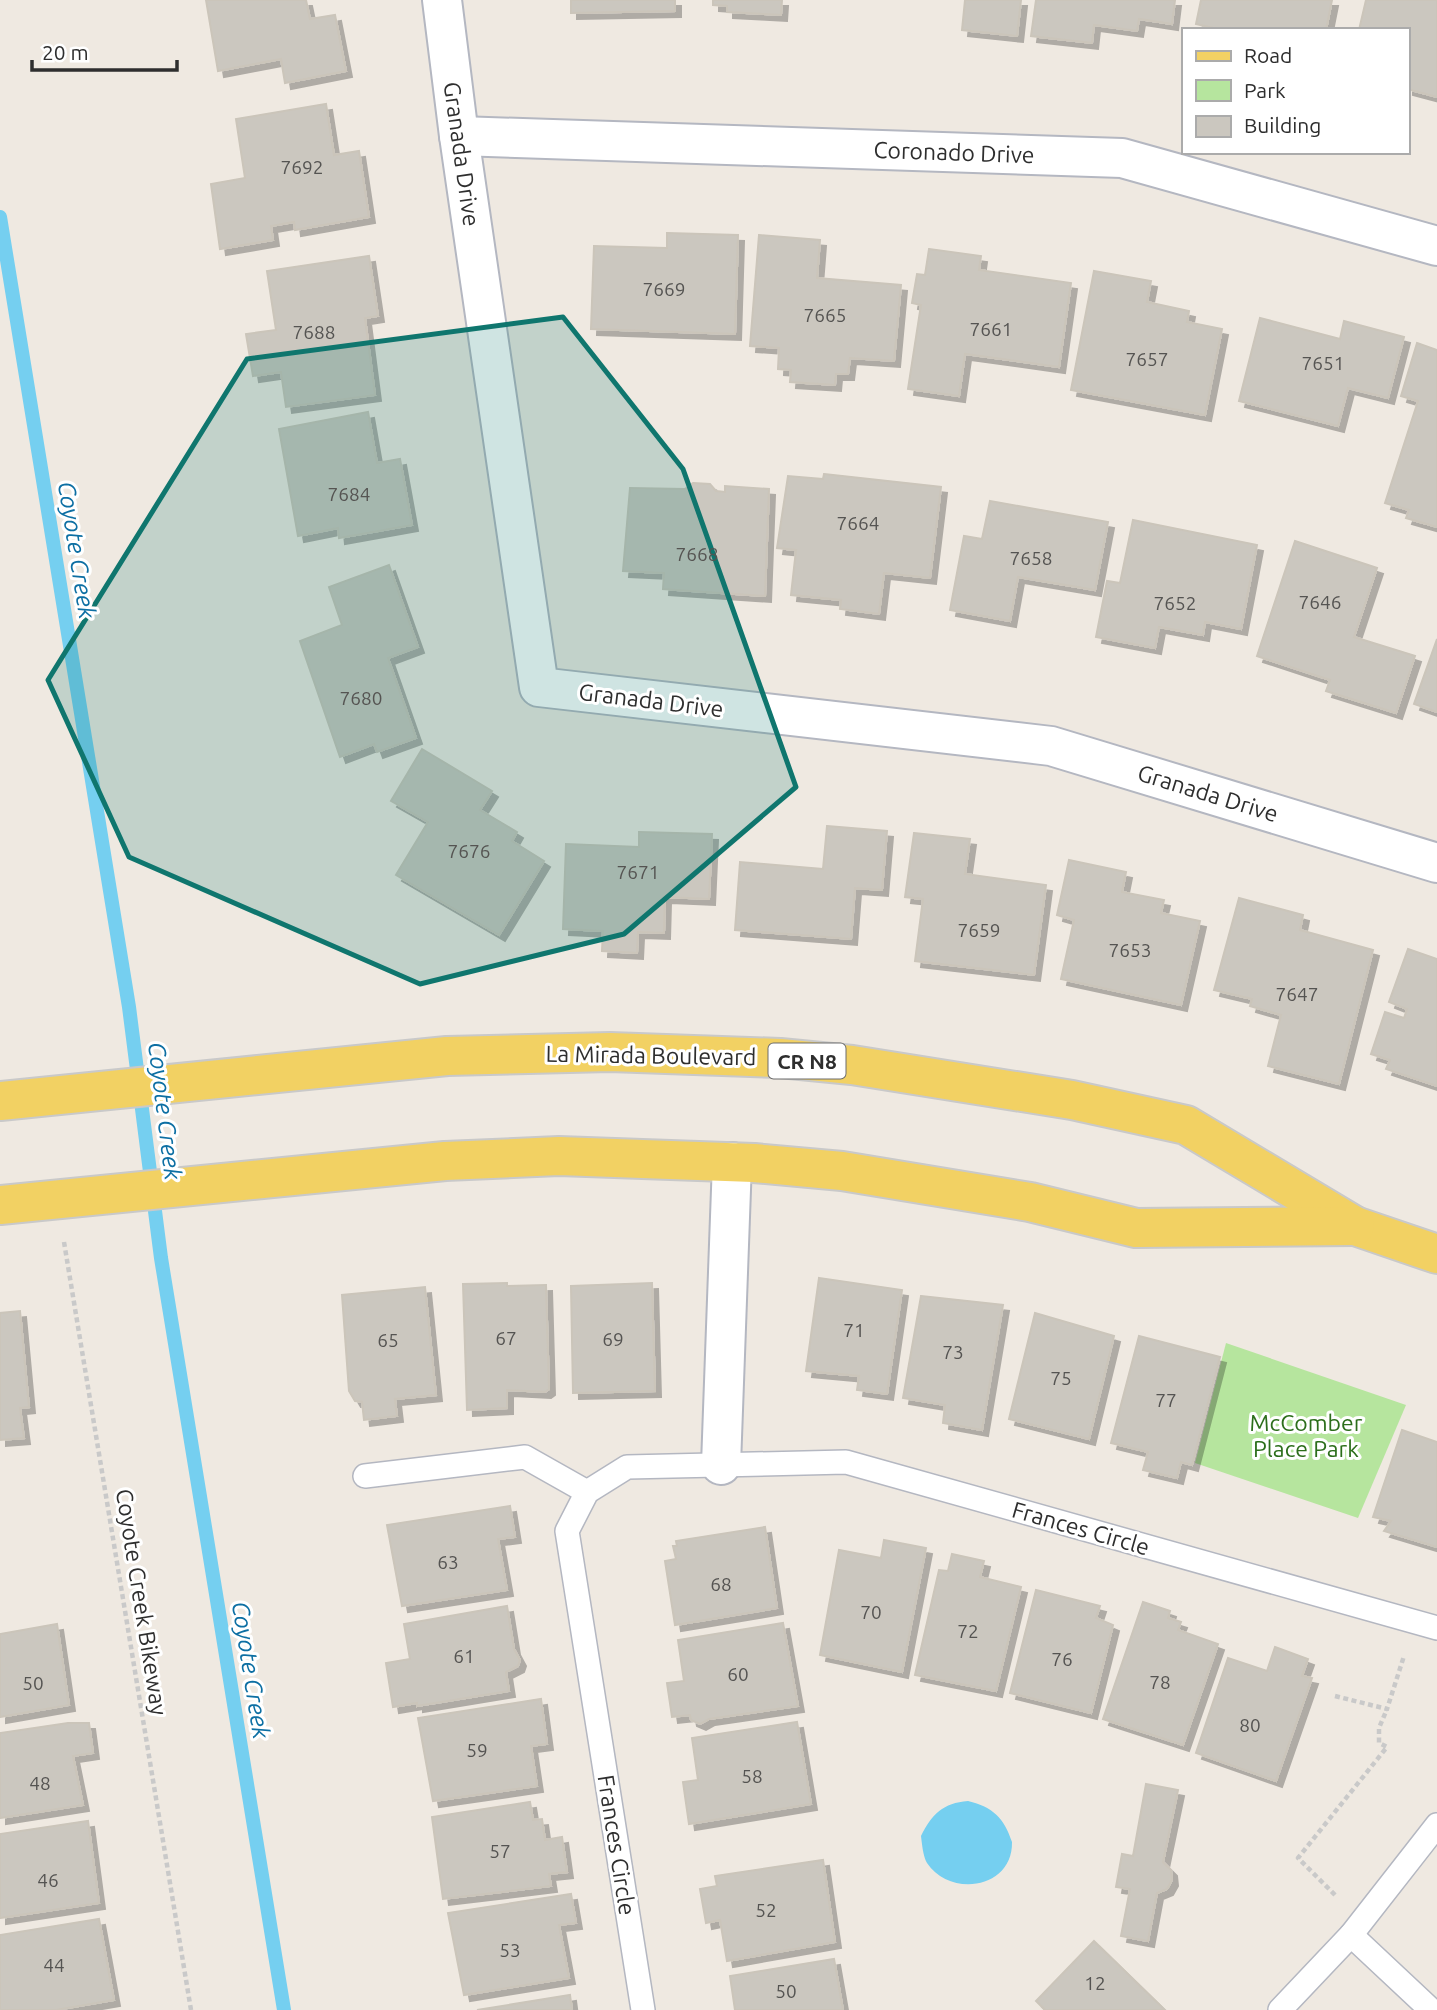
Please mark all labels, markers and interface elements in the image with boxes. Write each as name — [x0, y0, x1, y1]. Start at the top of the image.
scale bar — [32, 28, 177, 72]
legend — [1182, 28, 1409, 154]
text: 20 m — [42, 40, 89, 64]
text: Road — [1244, 43, 1292, 67]
text: Park — [1244, 78, 1286, 102]
street label: Granada Drive — [439, 80, 485, 228]
text: Building — [1244, 113, 1321, 137]
street label: Coronado Drive — [873, 137, 1035, 167]
house number: 7692 — [281, 156, 323, 178]
house number: 7669 — [643, 278, 685, 300]
house number: 7665 — [804, 304, 846, 326]
house number: 7661 — [970, 318, 1012, 340]
house number: 7688 — [293, 321, 335, 343]
house number: 7657 — [1126, 348, 1168, 370]
house number: 7651 — [1302, 352, 1344, 374]
water label: Coyote Creek — [53, 479, 101, 621]
house number: 7684 — [328, 483, 370, 505]
house number: 7664 — [837, 512, 879, 534]
house number: 7668 — [676, 543, 718, 565]
house number: 7658 — [1010, 547, 1052, 569]
house number: 7646 — [1299, 591, 1341, 613]
house number: 7652 — [1154, 592, 1196, 614]
street label: Granada Drive — [577, 679, 725, 721]
house number: 7680 — [340, 687, 382, 709]
street label: Granada Drive — [1135, 760, 1281, 826]
house number: 7676 — [448, 840, 490, 862]
house number: 7671 — [617, 861, 659, 883]
house number: 7659 — [958, 919, 1000, 941]
house number: 7653 — [1109, 939, 1151, 961]
house number: 7647 — [1276, 983, 1318, 1005]
water label: Coyote Creek — [143, 1040, 187, 1182]
street label: La Mirada Boulevard — [546, 1041, 756, 1069]
road number: CR N8 — [768, 1044, 846, 1078]
house number: 71 — [843, 1319, 865, 1341]
house number: 67 — [495, 1327, 517, 1349]
house number: 69 — [602, 1328, 624, 1350]
house number: 65 — [377, 1329, 399, 1351]
house number: 73 — [942, 1341, 964, 1363]
house number: 75 — [1050, 1367, 1072, 1389]
house number: 77 — [1155, 1389, 1177, 1411]
park label: McComber Place Park — [1250, 1410, 1363, 1461]
street label: Coyote Creek Bikeway — [112, 1487, 172, 1717]
street label: Frances Circle — [1009, 1496, 1153, 1560]
house number: 63 — [437, 1551, 459, 1573]
house number: 68 — [710, 1573, 732, 1595]
water label: Coyote Creek — [227, 1599, 275, 1741]
house number: 70 — [860, 1601, 882, 1623]
house number: 72 — [957, 1620, 979, 1642]
house number: 61 — [453, 1645, 475, 1667]
house number: 76 — [1051, 1648, 1073, 1670]
house number: 60 — [727, 1663, 749, 1685]
house number: 78 — [1149, 1671, 1171, 1693]
house number: 50 — [22, 1672, 44, 1694]
house number: 80 — [1239, 1714, 1261, 1736]
house number: 59 — [466, 1739, 488, 1761]
house number: 58 — [741, 1765, 763, 1787]
house number: 48 — [29, 1772, 51, 1794]
street label: Frances Circle — [594, 1773, 640, 1917]
house number: 57 — [489, 1840, 511, 1862]
house number: 46 — [37, 1869, 59, 1891]
house number: 52 — [755, 1899, 777, 1921]
house number: 53 — [499, 1939, 521, 1961]
house number: 44 — [43, 1954, 65, 1976]
house number: 12 — [1084, 1972, 1106, 1994]
house number: 50 — [775, 1980, 797, 2002]

